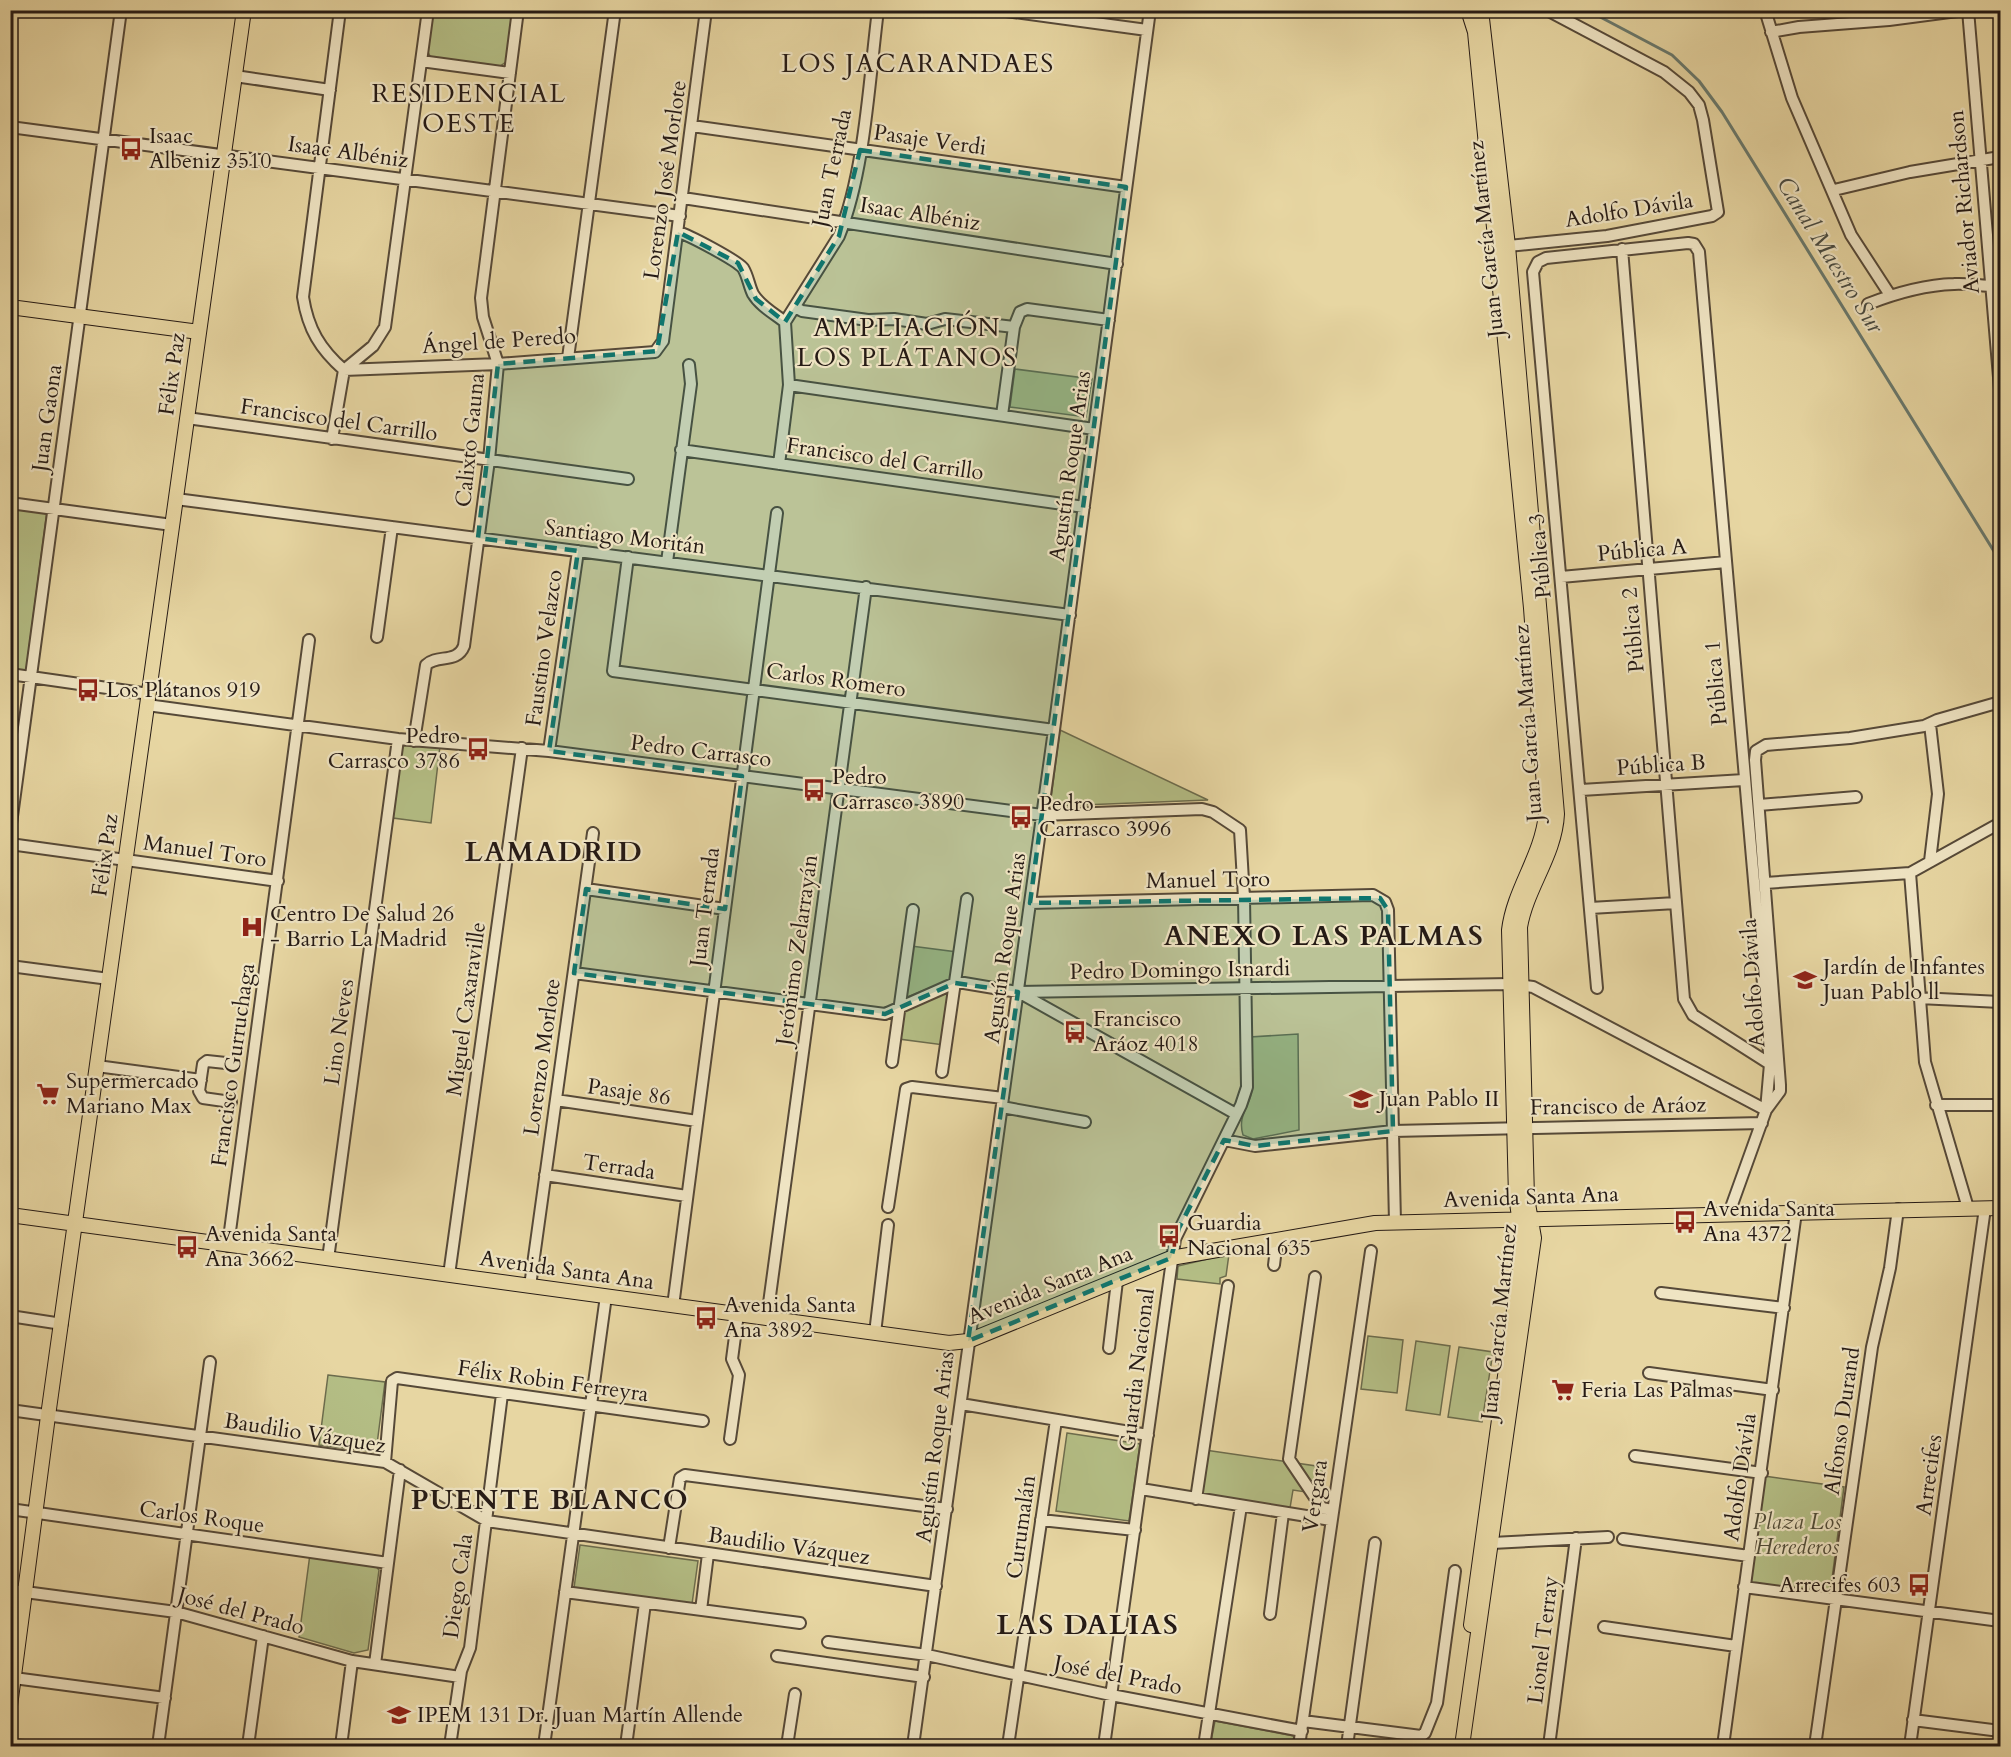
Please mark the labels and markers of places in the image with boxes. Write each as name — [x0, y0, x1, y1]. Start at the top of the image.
place label: Isaac Albeniz 3510 — [149, 121, 272, 176]
bus stop icon: Isaac Albeniz 3510 — [118, 136, 144, 162]
place label: Los Plátanos 919 — [106, 675, 261, 705]
bus stop icon: Los Plátanos 919 — [75, 677, 101, 703]
place label: Pedro Carrasco 3786 — [328, 721, 460, 776]
bus stop icon: Pedro Carrasco 3786 — [465, 736, 491, 762]
place label: Pedro Carrasco 3890 — [832, 762, 964, 817]
bus stop icon: Pedro Carrasco 3890 — [801, 777, 827, 803]
place label: Pedro Carrasco 3996 — [1039, 789, 1171, 844]
bus stop icon: Pedro Carrasco 3996 — [1008, 804, 1034, 830]
place label: Centro De Salud 26 - Barrio La Madrid — [270, 899, 454, 954]
hospital icon: Centro De Salud 26 - Barrio La Madrid — [239, 914, 265, 940]
place label: Jardín de Infantes Juan Pablo ll — [1820, 952, 1985, 1007]
school or university icon: Jardín de Infantes Juan Pablo ll — [1792, 967, 1818, 993]
place label: Francisco Aráoz 4018 — [1093, 1004, 1199, 1059]
bus stop icon: Francisco Aráoz 4018 — [1062, 1019, 1088, 1045]
place label: Supermercado Mariano Max — [66, 1066, 199, 1121]
supermarket icon: Supermercado Mariano Max — [35, 1081, 61, 1107]
place label: Juan Pablo II — [1376, 1084, 1499, 1114]
school or university icon: Juan Pablo II — [1348, 1086, 1374, 1112]
place label: Avenida Santa Ana 4372 — [1703, 1194, 1836, 1249]
place label: Guardia Nacional 635 — [1187, 1208, 1311, 1263]
bus stop icon: Avenida Santa Ana 4372 — [1672, 1209, 1698, 1235]
place label: Avenida Santa Ana 3662 — [205, 1219, 338, 1274]
bus stop icon: Guardia Nacional 635 — [1156, 1223, 1182, 1249]
bus stop icon: Avenida Santa Ana 3662 — [174, 1234, 200, 1260]
place label: Avenida Santa Ana 3892 — [724, 1290, 857, 1345]
bus stop icon: Avenida Santa Ana 3892 — [693, 1305, 719, 1331]
place label: Feria Las Palmas — [1581, 1375, 1733, 1405]
supermarket icon: Feria Las Palmas — [1550, 1377, 1576, 1403]
place label: Arrecifes 603 — [1779, 1570, 1901, 1600]
bus stop icon: Arrecifes 603 — [1906, 1572, 1932, 1598]
place label: IPEM 131 Dr. Juan Martín Allende — [417, 1700, 743, 1730]
school or university icon: IPEM 131 Dr. Juan Martín Allende — [386, 1702, 412, 1728]

